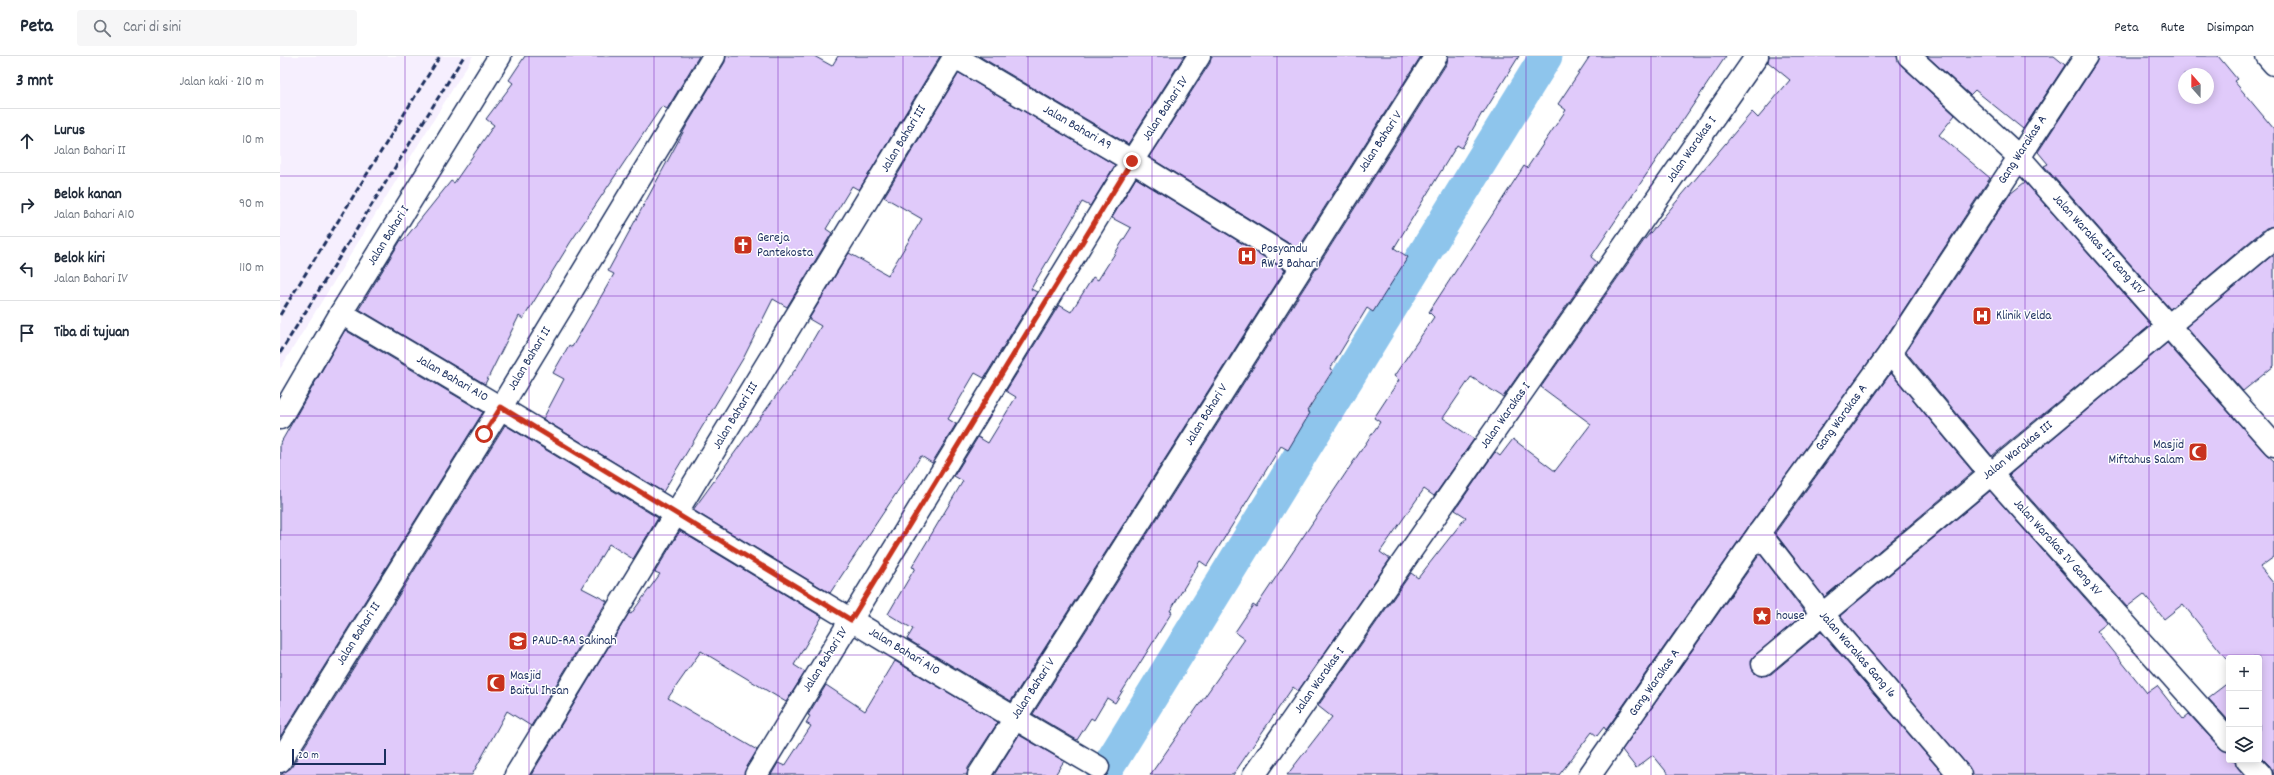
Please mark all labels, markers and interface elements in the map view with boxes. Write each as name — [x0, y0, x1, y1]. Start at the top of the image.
search box — [77, 10, 357, 46]
text: Peta — [20, 14, 53, 41]
icon: search — [91, 17, 113, 39]
text: Cari di sini — [123, 17, 181, 39]
text: Peta — [2114, 18, 2138, 38]
text: Rute — [2160, 18, 2185, 38]
text: Disimpan — [2207, 18, 2254, 38]
north arrow — [2178, 68, 2214, 104]
text: 3 mnt — [16, 70, 53, 94]
street label: Jalan Bahari IV — [1138, 72, 1194, 145]
text: Jalan kaki · 210 m — [179, 73, 264, 92]
street label: Jalan Bahari A9 — [1039, 101, 1115, 155]
street label: Jalan Bahari III — [876, 102, 932, 176]
street label: Jalan Bahari V — [1354, 107, 1408, 176]
street label: Gang Warakas A — [1994, 112, 2052, 188]
street label: Jalan Warakas I — [1662, 113, 1722, 187]
text: Lurus — [54, 120, 85, 142]
icon: ahead — [16, 130, 38, 152]
text: 10 m — [242, 131, 264, 150]
text: Jalan Bahari II — [54, 142, 126, 161]
route end — [1123, 152, 1141, 170]
text: Belok kanan — [54, 184, 122, 206]
street label: Jalan Warakas III Gang XIV — [2047, 190, 2149, 300]
icon: right — [16, 194, 38, 216]
text: 90 m — [239, 195, 264, 214]
street label: Jalan Bahari I — [363, 202, 415, 270]
text: Jalan Bahari A10 — [54, 206, 135, 225]
place label: Gereja Pantekosta — [757, 229, 814, 263]
church icon: Gereja Pantekosta — [732, 234, 754, 256]
place label: Posyandu RW 3 Bahari — [1261, 240, 1319, 274]
hospital icon: Posyandu RW 3 Bahari — [1236, 245, 1258, 267]
text: Belok kiri — [54, 248, 105, 270]
icon: left — [16, 258, 38, 280]
text: 110 m — [239, 259, 264, 278]
text: Jalan Bahari IV — [54, 270, 128, 289]
hospital icon: Klinik Velda — [1971, 305, 1993, 327]
place label: Klinik Velda — [1996, 307, 2052, 326]
icon: arrive — [16, 322, 38, 344]
text: Tiba di tujuan — [54, 322, 129, 344]
street label: Jalan Bahari II — [503, 323, 557, 395]
street label: Jalan Bahari A10 — [412, 351, 492, 407]
street label: Jalan Bahari III — [708, 379, 764, 453]
street label: Jalan Warakas I — [1476, 379, 1536, 453]
street label: Jalan Bahari V — [1180, 380, 1234, 450]
street label: Gang Warakas A — [1811, 381, 1873, 455]
street label: Jalan Warakas III — [1979, 417, 2057, 485]
route start — [475, 425, 493, 443]
place label: Masjid Miftahus Salam — [2109, 436, 2184, 470]
mosque icon: Masjid Miftahus Salam — [2187, 441, 2209, 463]
street label: Jalan Warakas IV Gang XV — [2008, 495, 2106, 601]
street label: Jalan Bahari II — [332, 599, 386, 669]
place icon: house — [1751, 605, 1773, 627]
place label: house — [1776, 607, 1805, 626]
street label: Jalan Warakas Gang 16 — [1814, 607, 1900, 703]
street label: Jalan Bahari IV — [798, 623, 854, 696]
street label: Jalan Bahari A10 — [865, 623, 943, 681]
school or university icon: PAUD-RA Sakinah — [507, 630, 529, 652]
place label: PAUD-RA Sakinah — [532, 632, 616, 651]
street label: Jalan Warakas I — [1290, 644, 1350, 718]
street label: Gang Warakas A — [1625, 645, 1685, 721]
street label: Jalan Bahari V — [1007, 654, 1061, 723]
map controls — [2226, 655, 2262, 763]
button: + — [2226, 655, 2262, 691]
place label: Masjid Baitul Ihsan — [510, 667, 569, 701]
mosque icon: Masjid Baitul Ihsan — [485, 672, 507, 694]
button: − — [2226, 691, 2262, 727]
button: layers — [2226, 727, 2262, 763]
scale bar — [292, 747, 386, 766]
text: 20 m — [298, 748, 319, 764]

